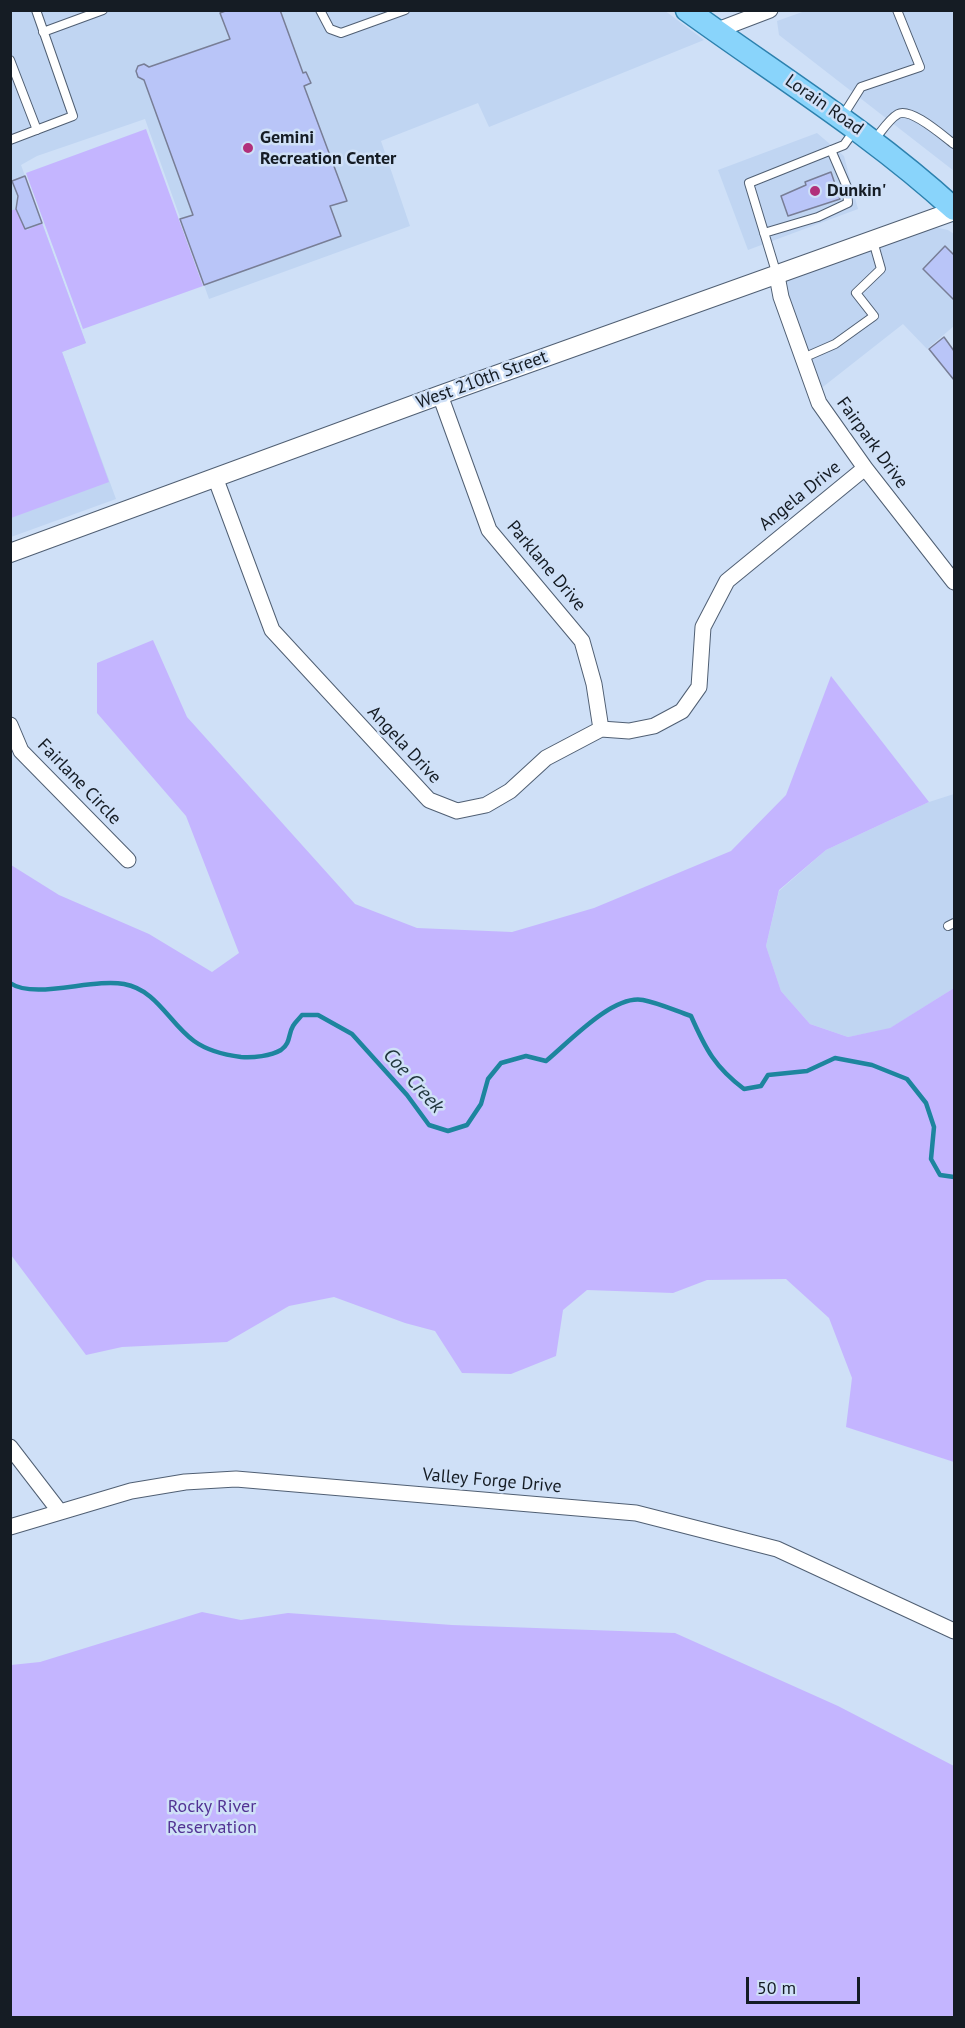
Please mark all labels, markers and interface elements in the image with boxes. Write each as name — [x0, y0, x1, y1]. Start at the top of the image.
street label: Lorain Road — [781, 70, 867, 140]
place label: Gemini Recreation Center — [260, 127, 396, 170]
marker: Gemini Recreation Center — [241, 141, 255, 155]
place label: Dunkin' — [827, 180, 886, 202]
marker: Dunkin' — [808, 184, 822, 198]
street label: West 210th Street — [413, 346, 551, 414]
street label: Fairpark Drive — [832, 393, 912, 493]
street label: Angela Drive — [755, 457, 845, 535]
street label: Parklane Drive — [502, 516, 590, 616]
street label: Angela Drive — [363, 702, 445, 788]
street label: Fairlane Circle — [33, 735, 125, 829]
water label: Coe Creek — [378, 1044, 448, 1118]
street label: Valley Forge Drive — [421, 1464, 563, 1498]
park label: Rocky River Reservation — [167, 1796, 257, 1838]
scale bar — [749, 1965, 863, 2003]
text: 50 m — [757, 1976, 796, 1999]

